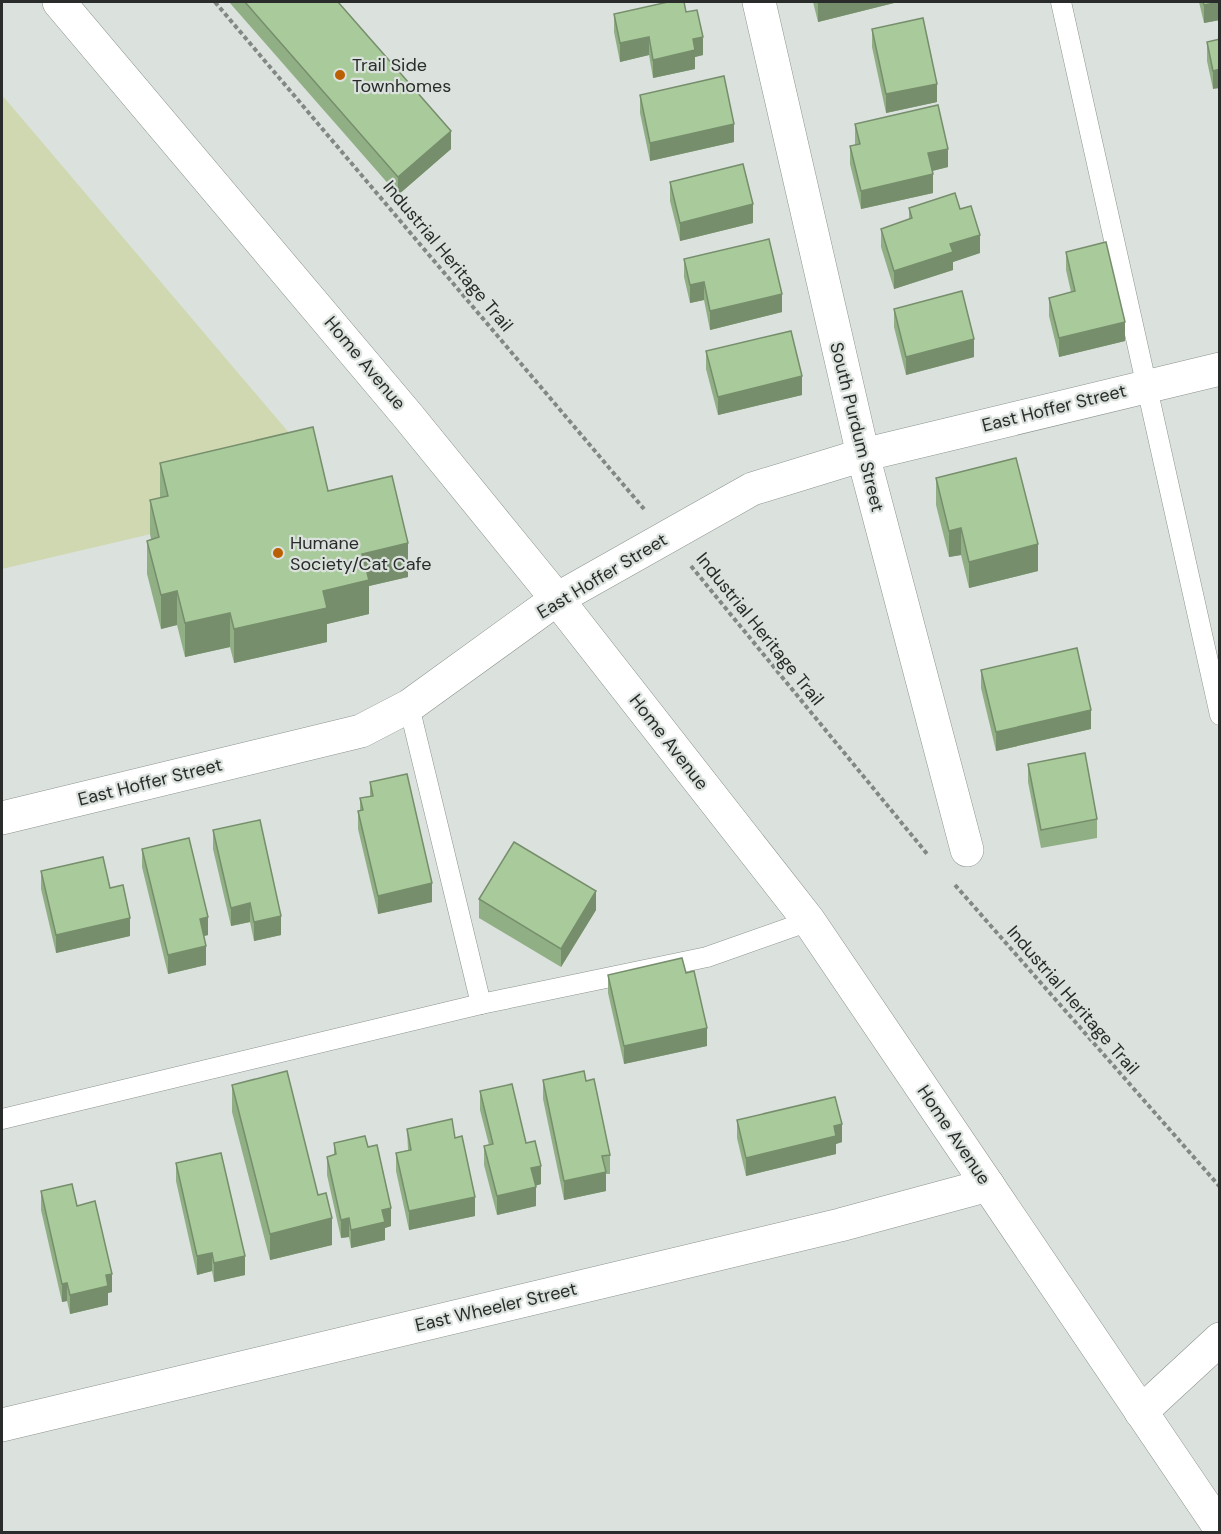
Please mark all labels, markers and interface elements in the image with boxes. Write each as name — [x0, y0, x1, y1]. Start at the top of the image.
place label: Trail Side Townhomes — [352, 53, 451, 98]
marker: Trail Side Townhomes — [333, 68, 347, 82]
street label: Industrial Heritage Trail — [378, 175, 518, 337]
street label: Home Avenue — [319, 311, 411, 415]
street label: South Purdum Street — [824, 340, 890, 514]
street label: East Hoffer Street — [979, 378, 1129, 438]
street label: East Hoffer Street — [532, 528, 672, 624]
place label: Humane Society/Cat Cafe — [290, 531, 431, 576]
marker: Humane Society/Cat Cafe — [271, 546, 285, 560]
street label: Industrial Heritage Trail — [691, 548, 829, 710]
street label: Home Avenue — [624, 689, 714, 795]
street label: East Hoffer Street — [75, 752, 225, 812]
street label: Industrial Heritage Trail — [1002, 920, 1144, 1080]
street label: Home Avenue — [912, 1081, 996, 1189]
street label: East Wheeler Street — [413, 1277, 579, 1337]

